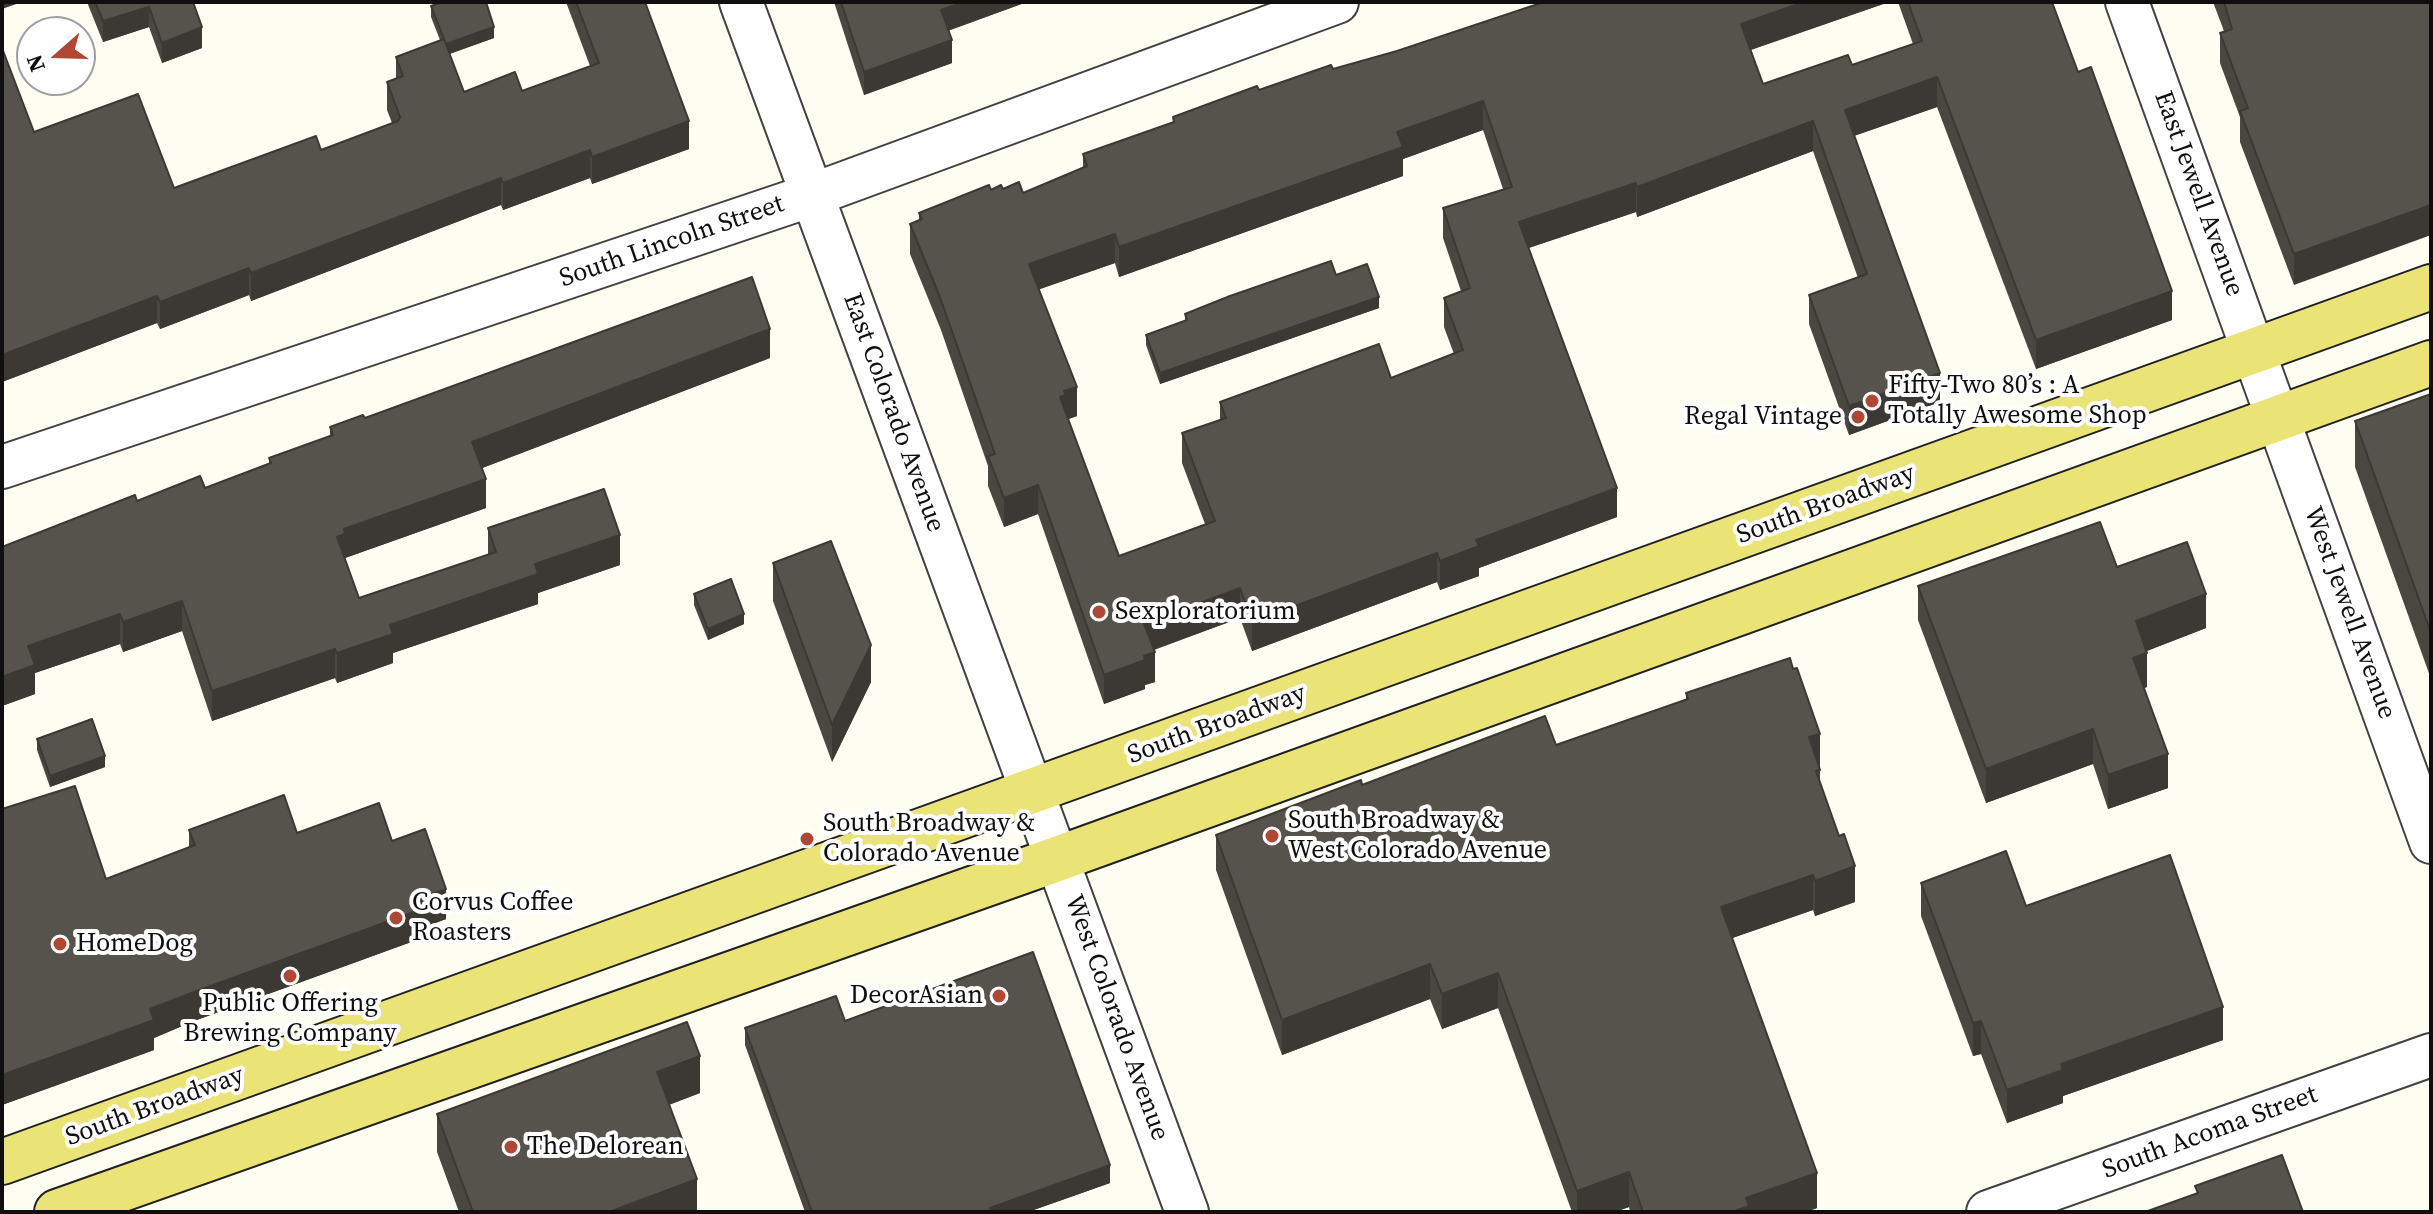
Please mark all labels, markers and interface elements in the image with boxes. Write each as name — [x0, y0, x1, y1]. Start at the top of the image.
north arrow — [16, 16, 96, 96]
text: N — [18, 51, 52, 76]
street label: East Jewell Avenue — [2146, 87, 2250, 301]
street label: South Lincoln Street — [556, 189, 788, 295]
street label: East Colorado Avenue — [835, 289, 951, 537]
place label: Fifty-Two 80’s : A Totally Awesome Shop — [1888, 370, 2147, 432]
marker: Fifty-Two 80’s : A Totally Awesome Shop — [1863, 392, 1881, 410]
place label: Regal Vintage — [1684, 401, 1842, 433]
marker: Regal Vintage — [1849, 408, 1867, 426]
street label: South Broadway — [1733, 458, 1919, 552]
street label: West Jewell Avenue — [2296, 503, 2402, 723]
place label: Sexploratorium — [1115, 596, 1296, 628]
marker: Sexploratorium — [1090, 603, 1108, 621]
street label: South Broadway — [1124, 678, 1310, 772]
place label: South Broadway & West Colorado Avenue — [1288, 805, 1547, 866]
place label: South Broadway & Colorado Avenue — [823, 808, 1035, 870]
marker: South Broadway & West Colorado Avenue — [1263, 827, 1281, 845]
marker: South Broadway & Colorado Avenue — [798, 830, 816, 848]
place label: Corvus Coffee Roasters — [412, 887, 573, 948]
street label: West Colorado Avenue — [1057, 891, 1175, 1145]
marker: Corvus Coffee Roasters — [387, 909, 405, 927]
place label: HomeDog — [76, 928, 193, 960]
marker: HomeDog — [51, 935, 69, 953]
marker: Public Offering Brewing Company — [281, 967, 299, 985]
place label: DecorAsian — [850, 980, 983, 1012]
marker: DecorAsian — [990, 987, 1008, 1005]
place label: Public Offering Brewing Company — [183, 988, 397, 1050]
street label: South Broadway — [62, 1060, 248, 1154]
street label: South Acoma Street — [2098, 1080, 2322, 1186]
place label: The Delorean — [527, 1131, 684, 1163]
marker: The Delorean — [502, 1138, 520, 1156]

